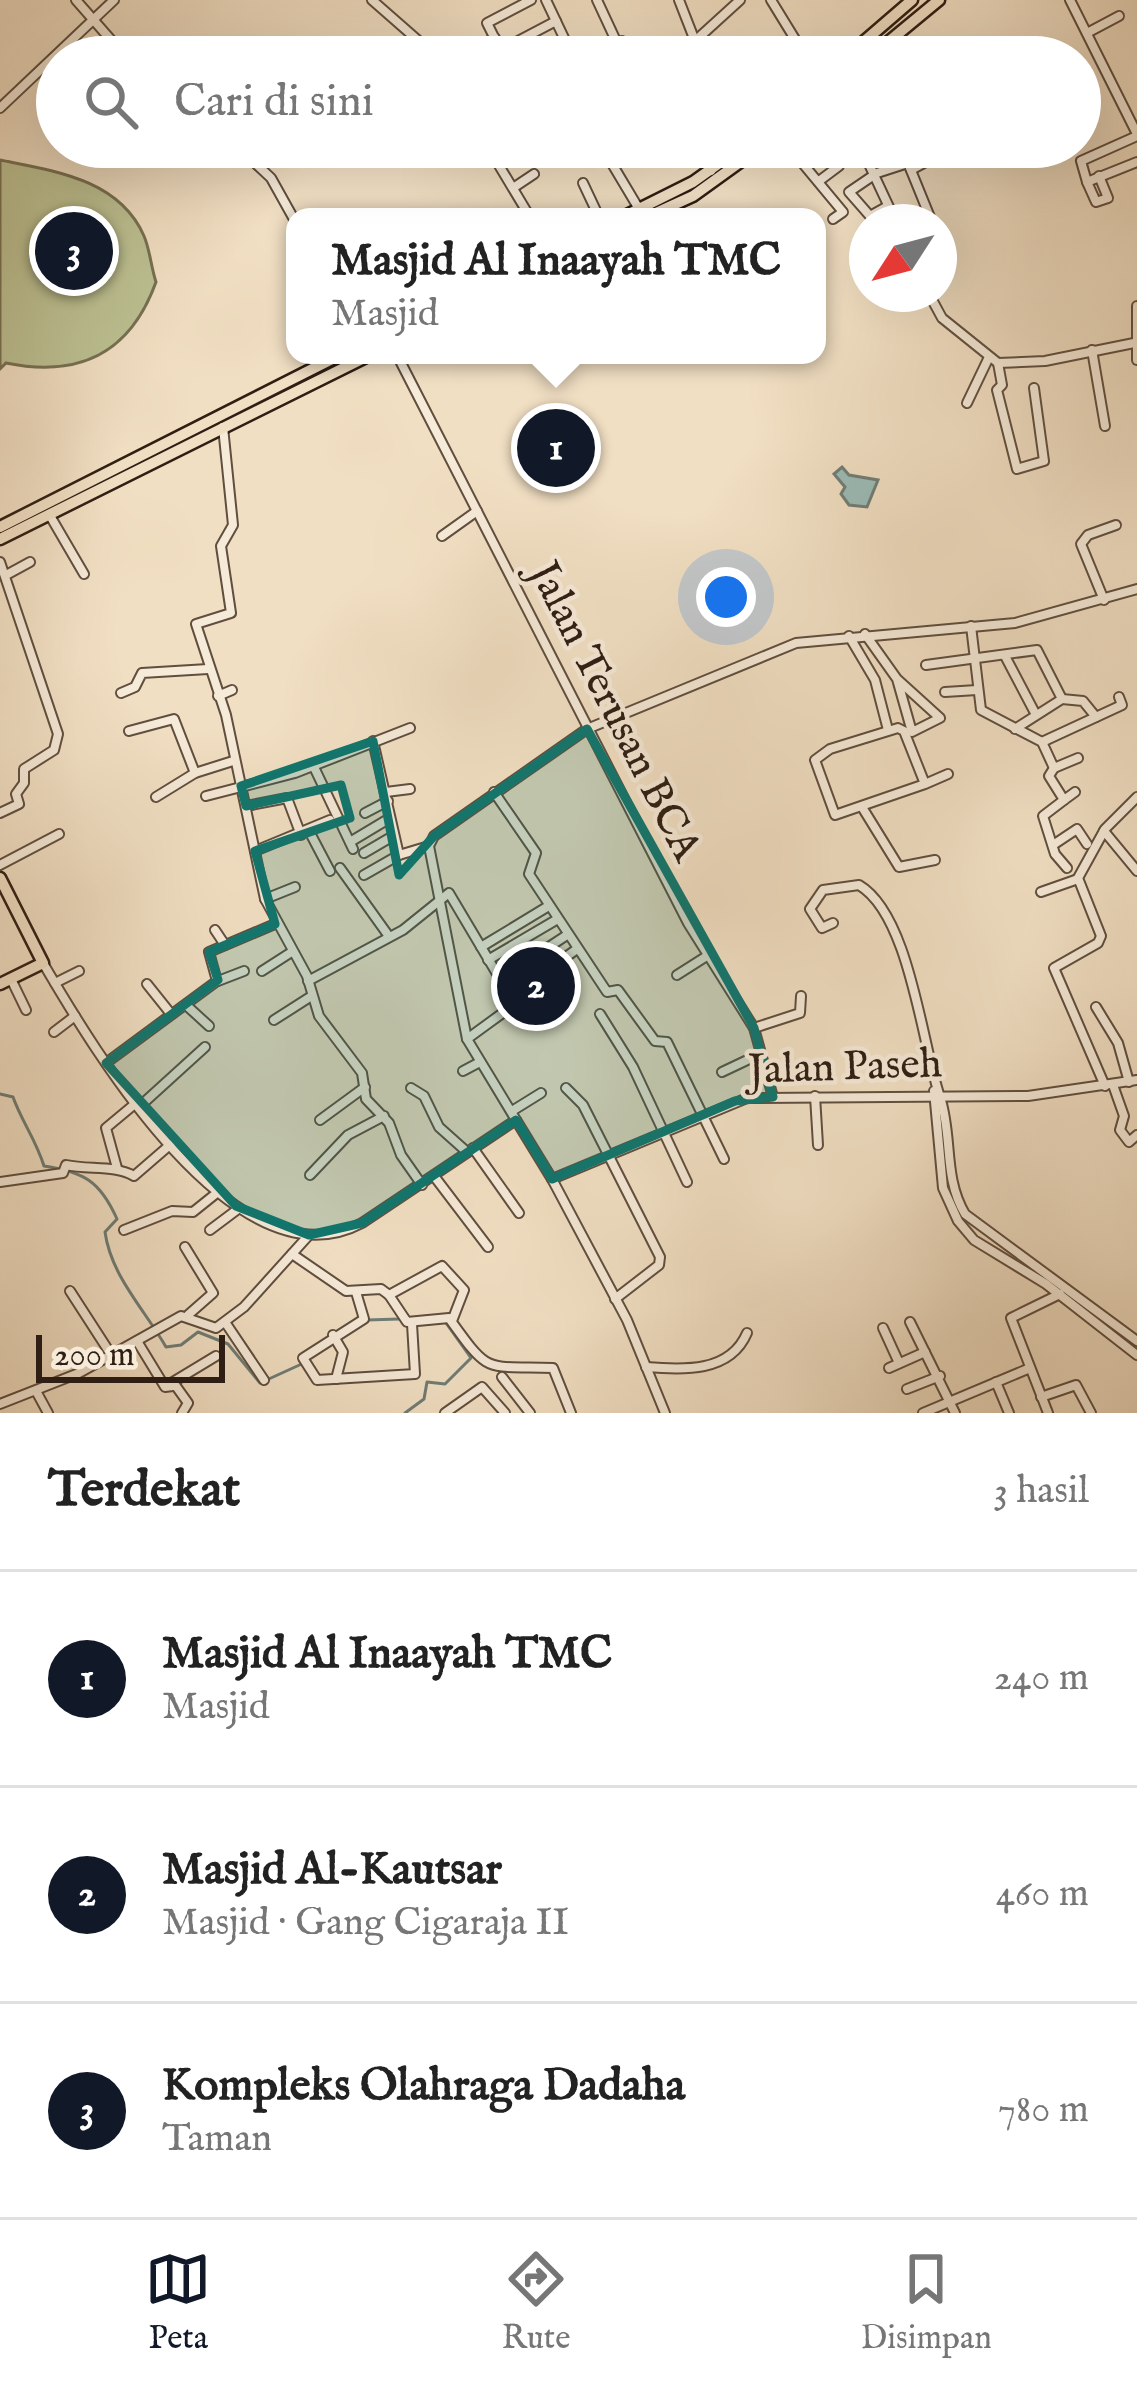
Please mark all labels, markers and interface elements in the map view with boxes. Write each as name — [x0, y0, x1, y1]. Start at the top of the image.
search box — [36, 36, 1101, 168]
icon: search — [78, 69, 144, 135]
text: Cari di sini — [174, 74, 374, 131]
north arrow — [849, 204, 957, 312]
pin: 3 — [35, 206, 113, 296]
popup — [286, 208, 826, 364]
text: Masjid Al Inaayah TMC — [331, 233, 781, 290]
text: Masjid — [331, 290, 439, 339]
pin: 1 — [517, 403, 595, 493]
street label: Jalan Terusan BCA — [514, 550, 713, 872]
your location — [696, 567, 756, 627]
pin: 2 — [497, 941, 575, 1031]
street label: Jalan Paseh — [743, 1038, 943, 1098]
scale bar — [36, 1329, 225, 1382]
text: 200 m — [54, 1335, 135, 1377]
text: Terdekat — [48, 1459, 240, 1524]
text: 3 hasil — [993, 1467, 1089, 1516]
text: Masjid Al Inaayah TMC — [162, 1626, 612, 1683]
text: 1 — [80, 1654, 94, 1703]
text: 240 m — [994, 1654, 1089, 1703]
text: Masjid — [162, 1683, 270, 1732]
text: Masjid Al-Kautsar — [162, 1842, 502, 1899]
text: 2 — [78, 1870, 96, 1919]
text: 460 m — [996, 1870, 1089, 1919]
text: Masjid · Gang Cigaraja II — [162, 1899, 569, 1948]
text: Kompleks Olahraga Dadaha — [162, 2058, 685, 2115]
text: 3 — [80, 2086, 94, 2135]
text: 780 m — [998, 2086, 1089, 2135]
text: Taman — [162, 2115, 272, 2164]
tab: Peta — [145, 2246, 211, 2360]
tab: Rute — [502, 2246, 570, 2360]
tab: Disimpan — [861, 2246, 992, 2360]

